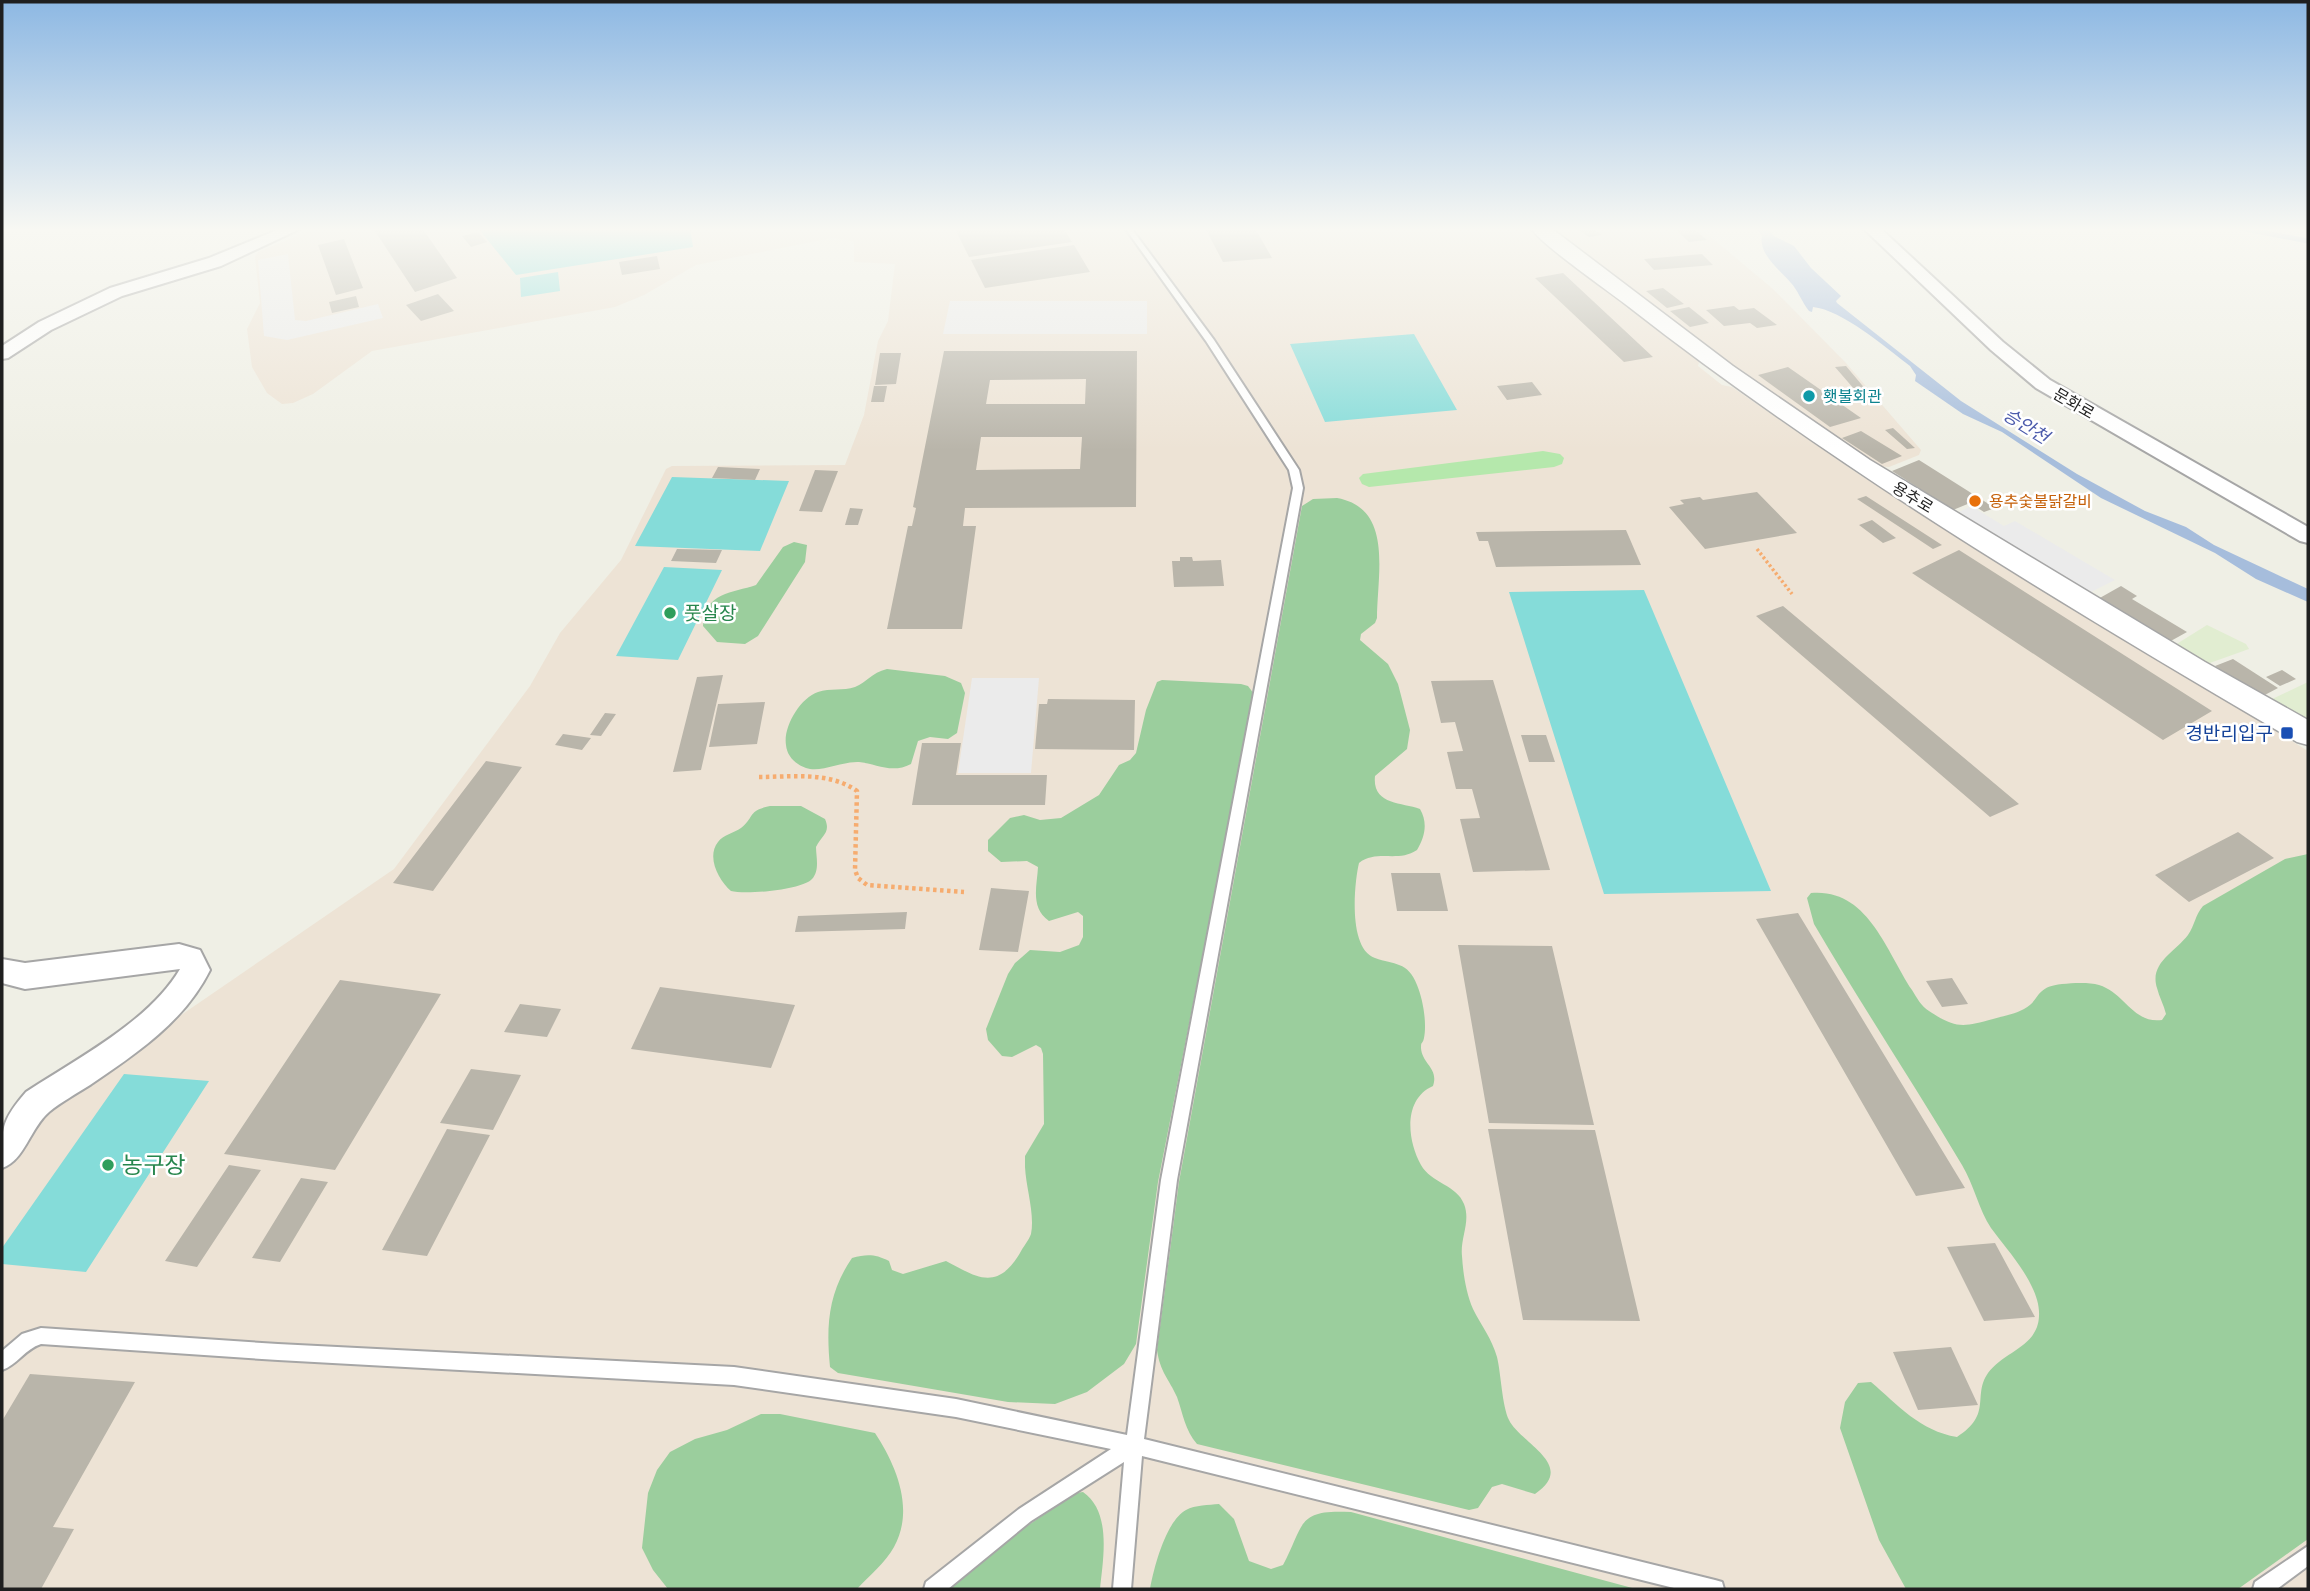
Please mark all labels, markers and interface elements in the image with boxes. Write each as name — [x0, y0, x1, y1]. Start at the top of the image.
street label: 문화로 — [2050, 384, 2098, 423]
place label: 횃불회관 — [1823, 387, 1882, 406]
marker: 횃불회관 — [1801, 388, 1817, 404]
water label: 승안천 — [2000, 404, 2055, 449]
street label: 용추로 — [1889, 478, 1937, 517]
place label: 용추숯불닭갈비 — [1989, 492, 2092, 511]
marker: 용추숯불닭갈비 — [1967, 493, 1983, 509]
place label: 풋살장 — [684, 602, 736, 624]
marker: 풋살장 — [662, 605, 678, 621]
place label: 경반리입구 — [2186, 722, 2273, 744]
marker: 경반리입구 — [2279, 725, 2295, 741]
place label: 농구장 — [122, 1152, 185, 1178]
marker: 농구장 — [100, 1157, 116, 1173]

